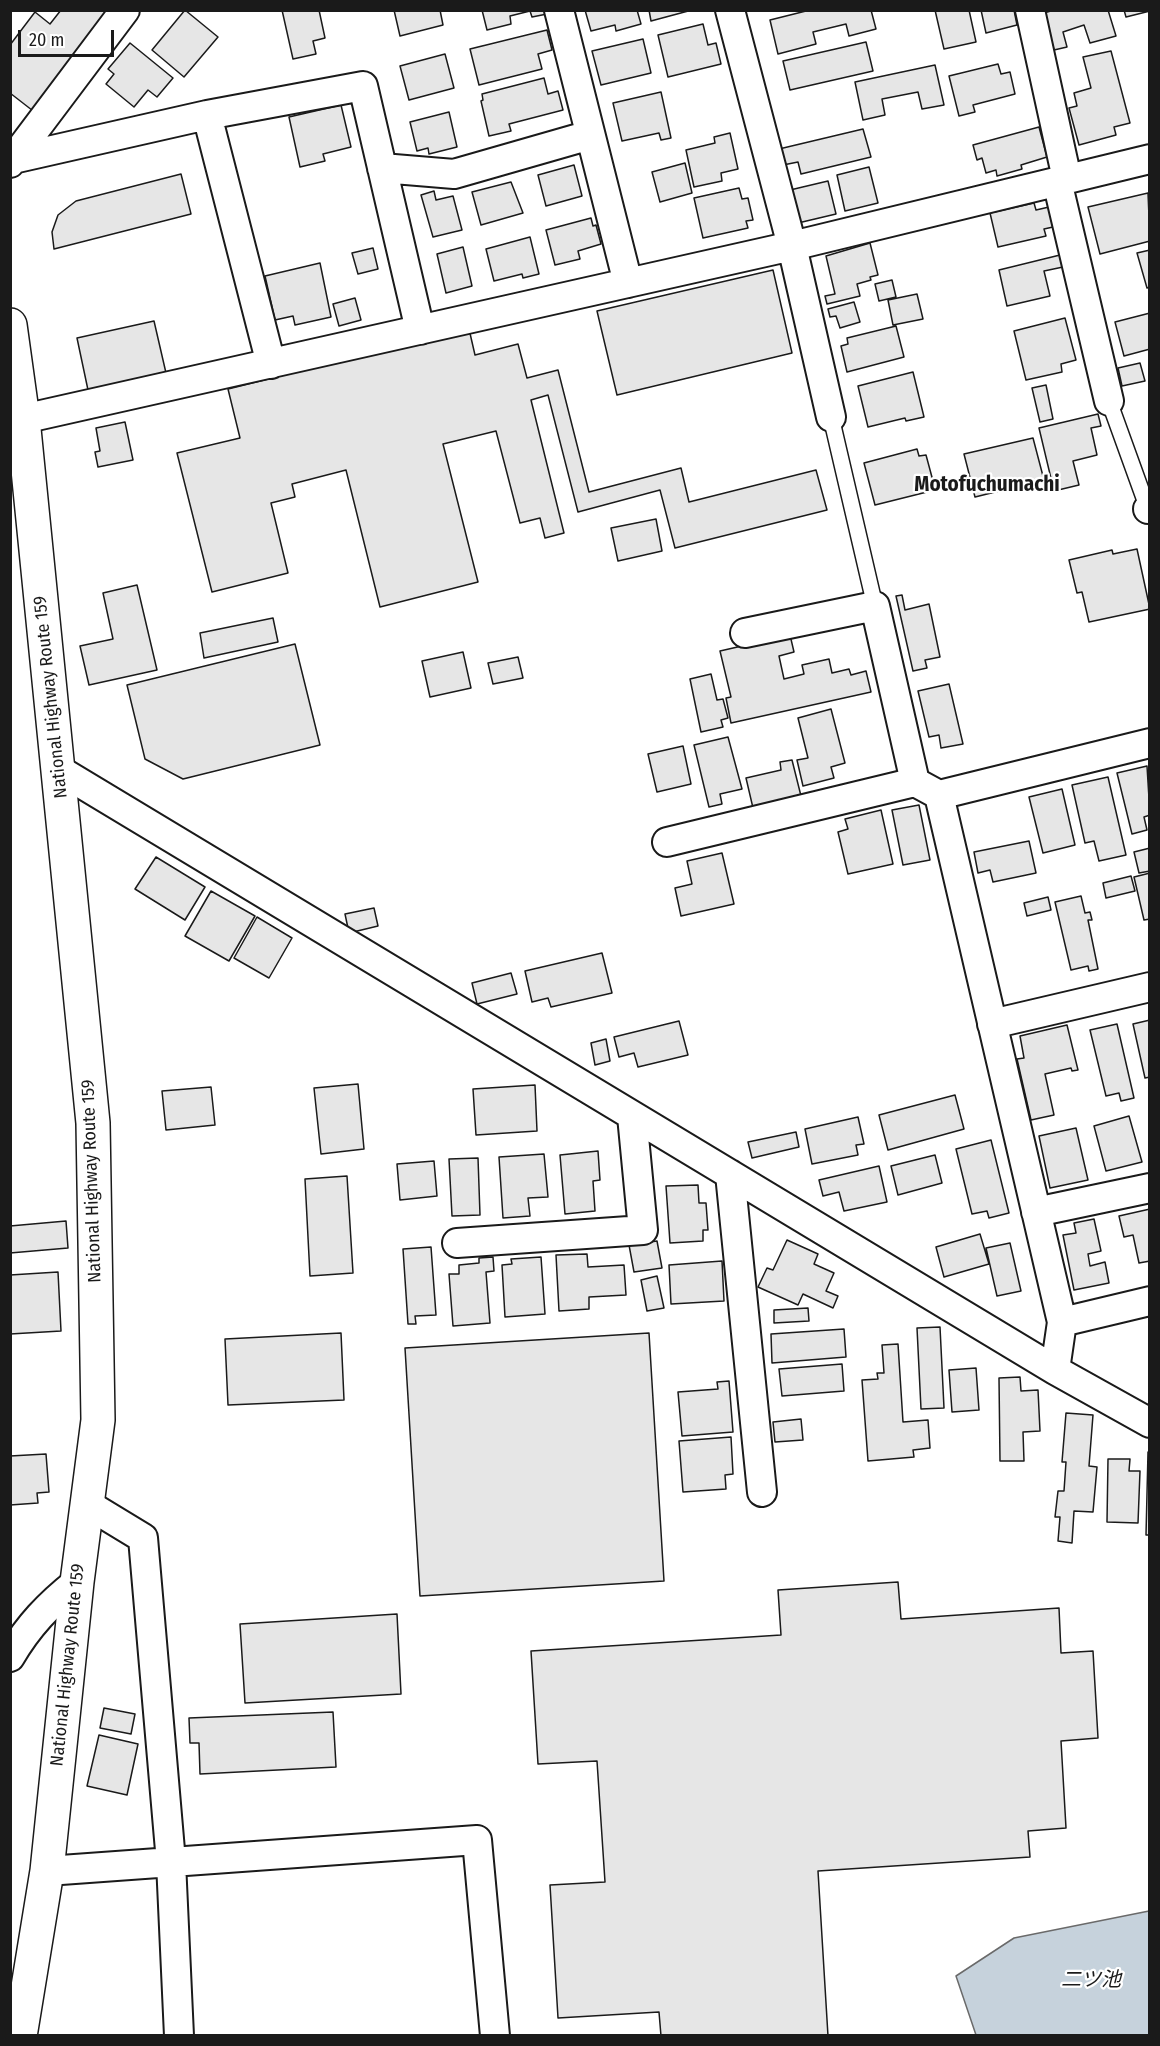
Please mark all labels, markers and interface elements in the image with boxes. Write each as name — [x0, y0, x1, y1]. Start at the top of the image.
scale bar — [21, 18, 117, 56]
text: 20 m — [29, 29, 64, 51]
district label: Motofuchumachi — [914, 472, 1060, 498]
street label: National Highway Route 159 — [30, 595, 72, 799]
street label: National Highway Route 159 — [78, 1079, 106, 1283]
street label: National Highway Route 159 — [47, 1563, 89, 1767]
water label: 二ツ池 — [1061, 1968, 1121, 1992]

